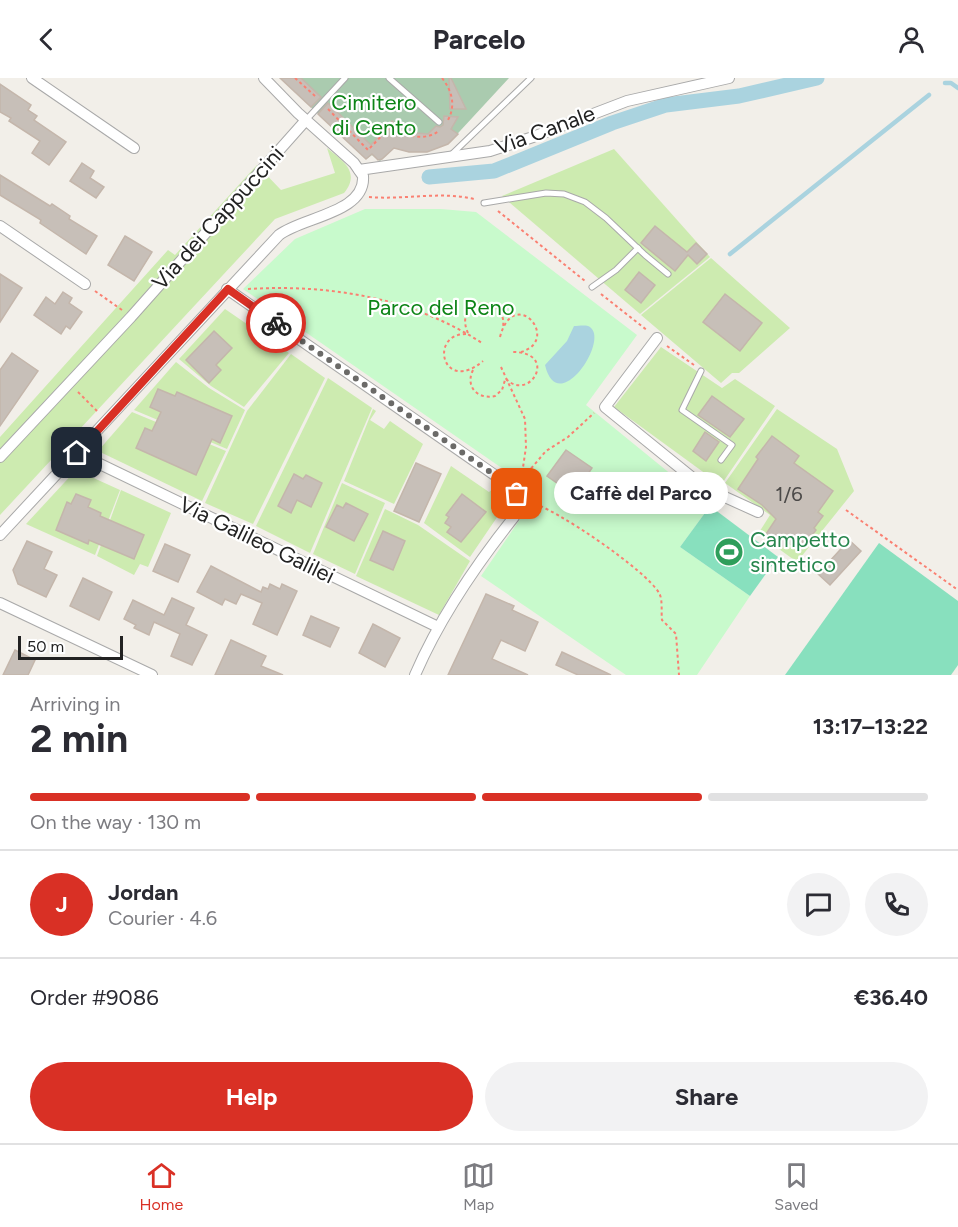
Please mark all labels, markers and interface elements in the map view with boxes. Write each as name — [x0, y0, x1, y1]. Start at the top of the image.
icon: back — [30, 23, 63, 56]
text: Parcelo — [433, 23, 525, 56]
icon: person — [895, 23, 928, 56]
park label: Cimitero di Cento — [331, 89, 417, 141]
street label: Via Canale — [491, 99, 599, 161]
street label: Via dei Cappuccini — [146, 141, 290, 295]
courier — [246, 293, 306, 353]
park label: Parco del Reno — [367, 294, 515, 321]
icon: bike — [260, 307, 293, 340]
pin — [51, 427, 102, 478]
icon: home — [60, 436, 93, 469]
pin — [491, 468, 542, 519]
callout: Caffè del Parco — [553, 473, 727, 515]
icon: bag — [500, 477, 533, 510]
text: Caffè del Parco — [570, 481, 712, 505]
house number: 1/6 — [775, 482, 803, 506]
street label: Via Galileo Galilei — [175, 491, 339, 589]
place label: Campetto sintetico — [750, 526, 850, 578]
sports icon: Campetto sintetico — [713, 536, 745, 568]
scale bar — [18, 633, 123, 660]
text: 50 m — [27, 637, 64, 656]
text: Arriving in — [30, 692, 120, 716]
text: 13:17–13:22 — [813, 713, 928, 740]
text: 2 min — [30, 715, 128, 762]
text: On the way · 130 m — [30, 810, 201, 834]
button: chat — [787, 873, 850, 936]
button: phone — [865, 873, 928, 936]
text: Jordan — [108, 879, 179, 906]
text: J — [55, 891, 68, 918]
text: Courier · 4.6 — [108, 906, 217, 930]
text: Order #9086 — [30, 984, 159, 1011]
text: €36.40 — [854, 984, 928, 1011]
button: Help — [30, 1062, 473, 1131]
button: Share — [485, 1062, 928, 1131]
tab: Home — [140, 1159, 183, 1214]
tab: Map — [462, 1159, 495, 1214]
tab: Saved — [774, 1159, 818, 1214]

